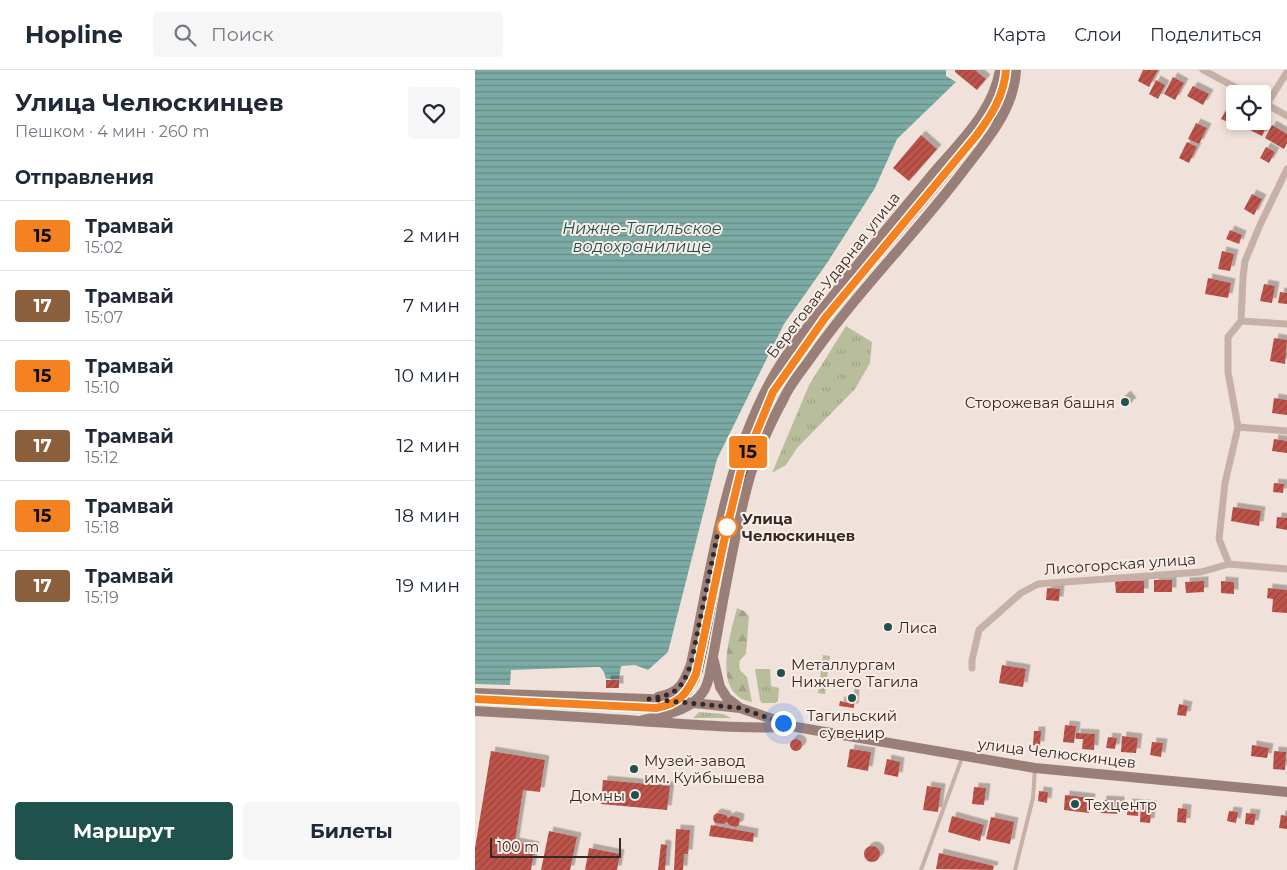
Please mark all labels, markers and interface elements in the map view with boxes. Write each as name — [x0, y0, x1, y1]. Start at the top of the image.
search box — [153, 12, 503, 57]
text: Hopline — [25, 20, 123, 49]
icon: search — [171, 21, 199, 49]
text: Поиск — [211, 23, 274, 46]
text: Карта — [992, 24, 1046, 46]
text: Слои — [1074, 24, 1122, 46]
text: Поделиться — [1150, 24, 1262, 46]
map controls — [1226, 85, 1271, 130]
button: locate — [1226, 85, 1271, 130]
button: heart — [408, 87, 460, 139]
text: Улица Челюскинцев — [15, 88, 284, 117]
text: Пешком · 4 мин · 260 m — [15, 122, 209, 141]
text: Отправления — [15, 166, 154, 189]
street label: Береговая-Ударная улица — [762, 188, 904, 362]
text: Трамвай — [85, 215, 174, 238]
water label: Нижне-Тагильское водохранилище — [562, 219, 722, 256]
text: 2 мин — [403, 224, 460, 247]
text: 15 — [34, 225, 51, 247]
text: 15:02 — [85, 238, 123, 257]
text: Трамвай — [85, 285, 174, 308]
text: 7 мин — [403, 294, 460, 317]
text: 17 — [33, 295, 52, 317]
text: 15:07 — [85, 308, 123, 327]
text: Трамвай — [85, 355, 174, 378]
text: 10 мин — [395, 364, 460, 387]
text: 15 — [34, 365, 51, 387]
text: 15:10 — [85, 378, 120, 397]
place label: Сторожевая башня — [965, 393, 1115, 412]
marker: Сторожевая башня — [1119, 396, 1131, 408]
text: Трамвай — [85, 425, 174, 448]
text: 12 мин — [396, 434, 460, 457]
text: 17 — [33, 435, 52, 457]
line badge: 15 — [725, 436, 771, 468]
text: 15 — [739, 441, 757, 463]
text: 15:12 — [85, 448, 118, 467]
text: Трамвай — [85, 495, 174, 518]
text: 18 мин — [395, 504, 460, 527]
text: 15 — [34, 505, 51, 527]
place label: Улица Челюскинцев — [742, 509, 855, 545]
marker: Улица Челюскинцев — [716, 516, 738, 538]
text: 15:18 — [85, 518, 119, 537]
street label: Лисогорская улица — [1043, 549, 1197, 579]
text: Трамвай — [85, 565, 174, 588]
text: 19 мин — [396, 574, 460, 597]
text: 17 — [33, 575, 52, 597]
text: 15:19 — [85, 588, 119, 607]
place label: Лиса — [898, 618, 937, 637]
marker: Лиса — [882, 621, 894, 633]
place label: Металлургам Нижнего Тагила — [791, 655, 918, 691]
marker: Металлургам Нижнего Тагила — [775, 667, 787, 679]
marker: Тагильский сувенир — [846, 692, 858, 704]
place label: Тагильский сувенир — [807, 706, 897, 742]
your location — [771, 711, 796, 736]
street label: улица Челюскинцев — [976, 734, 1137, 772]
place label: Музей-завод им. Куйбышева — [644, 751, 765, 787]
marker: Музей-завод им. Куйбышева — [628, 763, 640, 775]
place label: Домны — [570, 786, 625, 805]
marker: Домны — [629, 789, 641, 801]
place label: Техцентр — [1085, 795, 1157, 814]
marker: Техцентр — [1069, 798, 1081, 810]
button: Маршрут — [15, 802, 233, 860]
button: Билеты — [243, 802, 460, 860]
scale bar — [490, 835, 621, 858]
text: 100 m — [497, 838, 539, 856]

